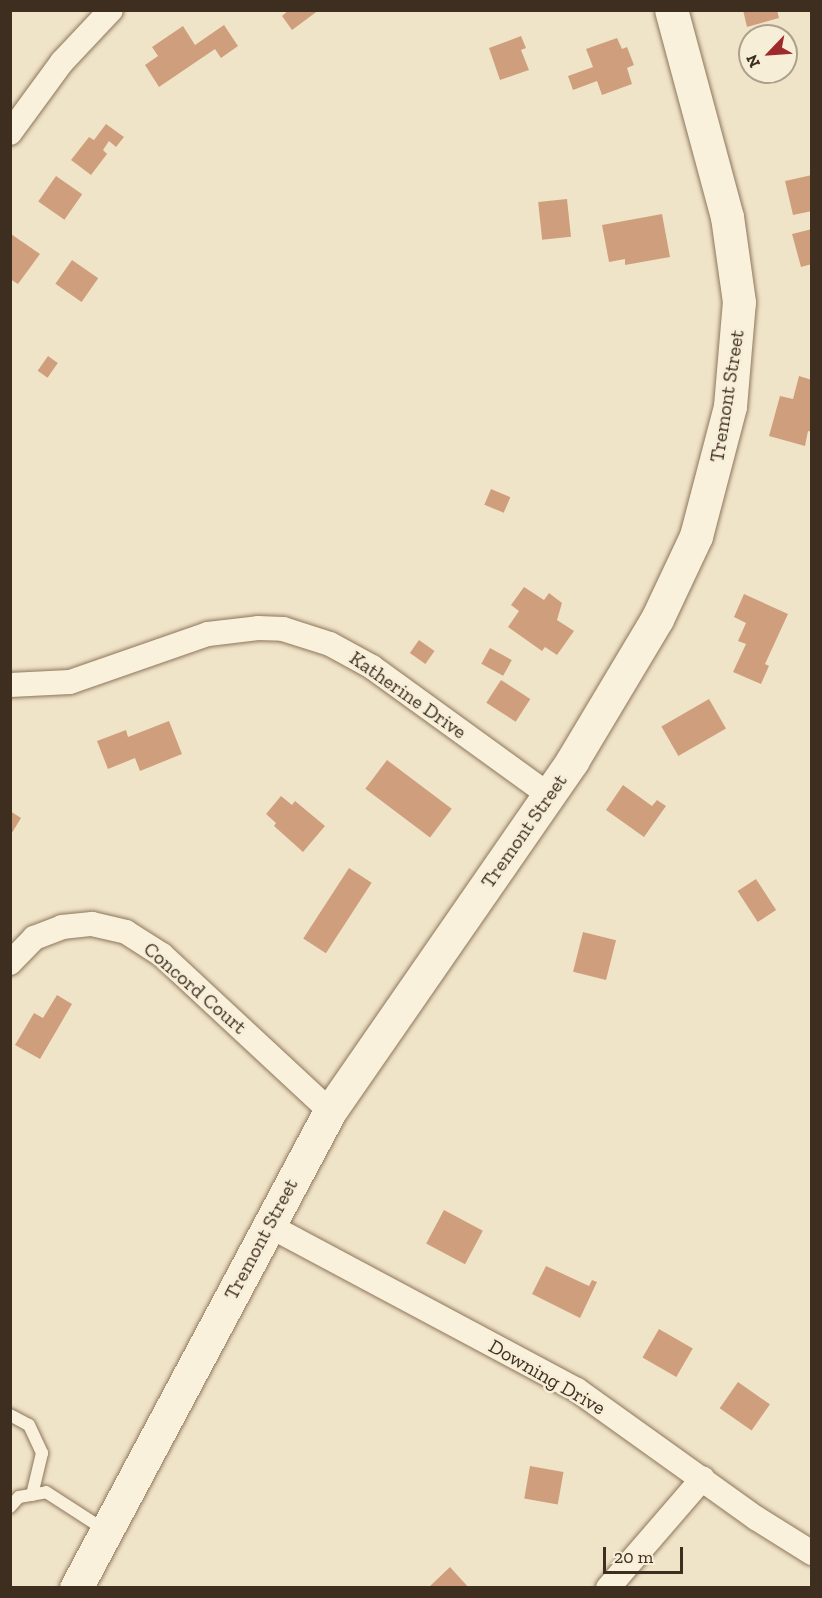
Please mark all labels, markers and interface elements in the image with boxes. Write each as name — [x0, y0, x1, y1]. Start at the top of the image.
north arrow — [738, 24, 798, 84]
text: N — [742, 51, 764, 71]
street label: Tremont Street — [705, 328, 749, 464]
street label: Katherine Drive — [345, 646, 471, 744]
street label: Tremont Street — [476, 769, 572, 893]
street label: Concord Court — [139, 937, 251, 1039]
street label: Tremont Street — [219, 1174, 303, 1304]
street label: Downing Drive — [484, 1334, 610, 1420]
scale bar — [606, 1535, 686, 1573]
text: 20 m — [614, 1546, 653, 1568]

